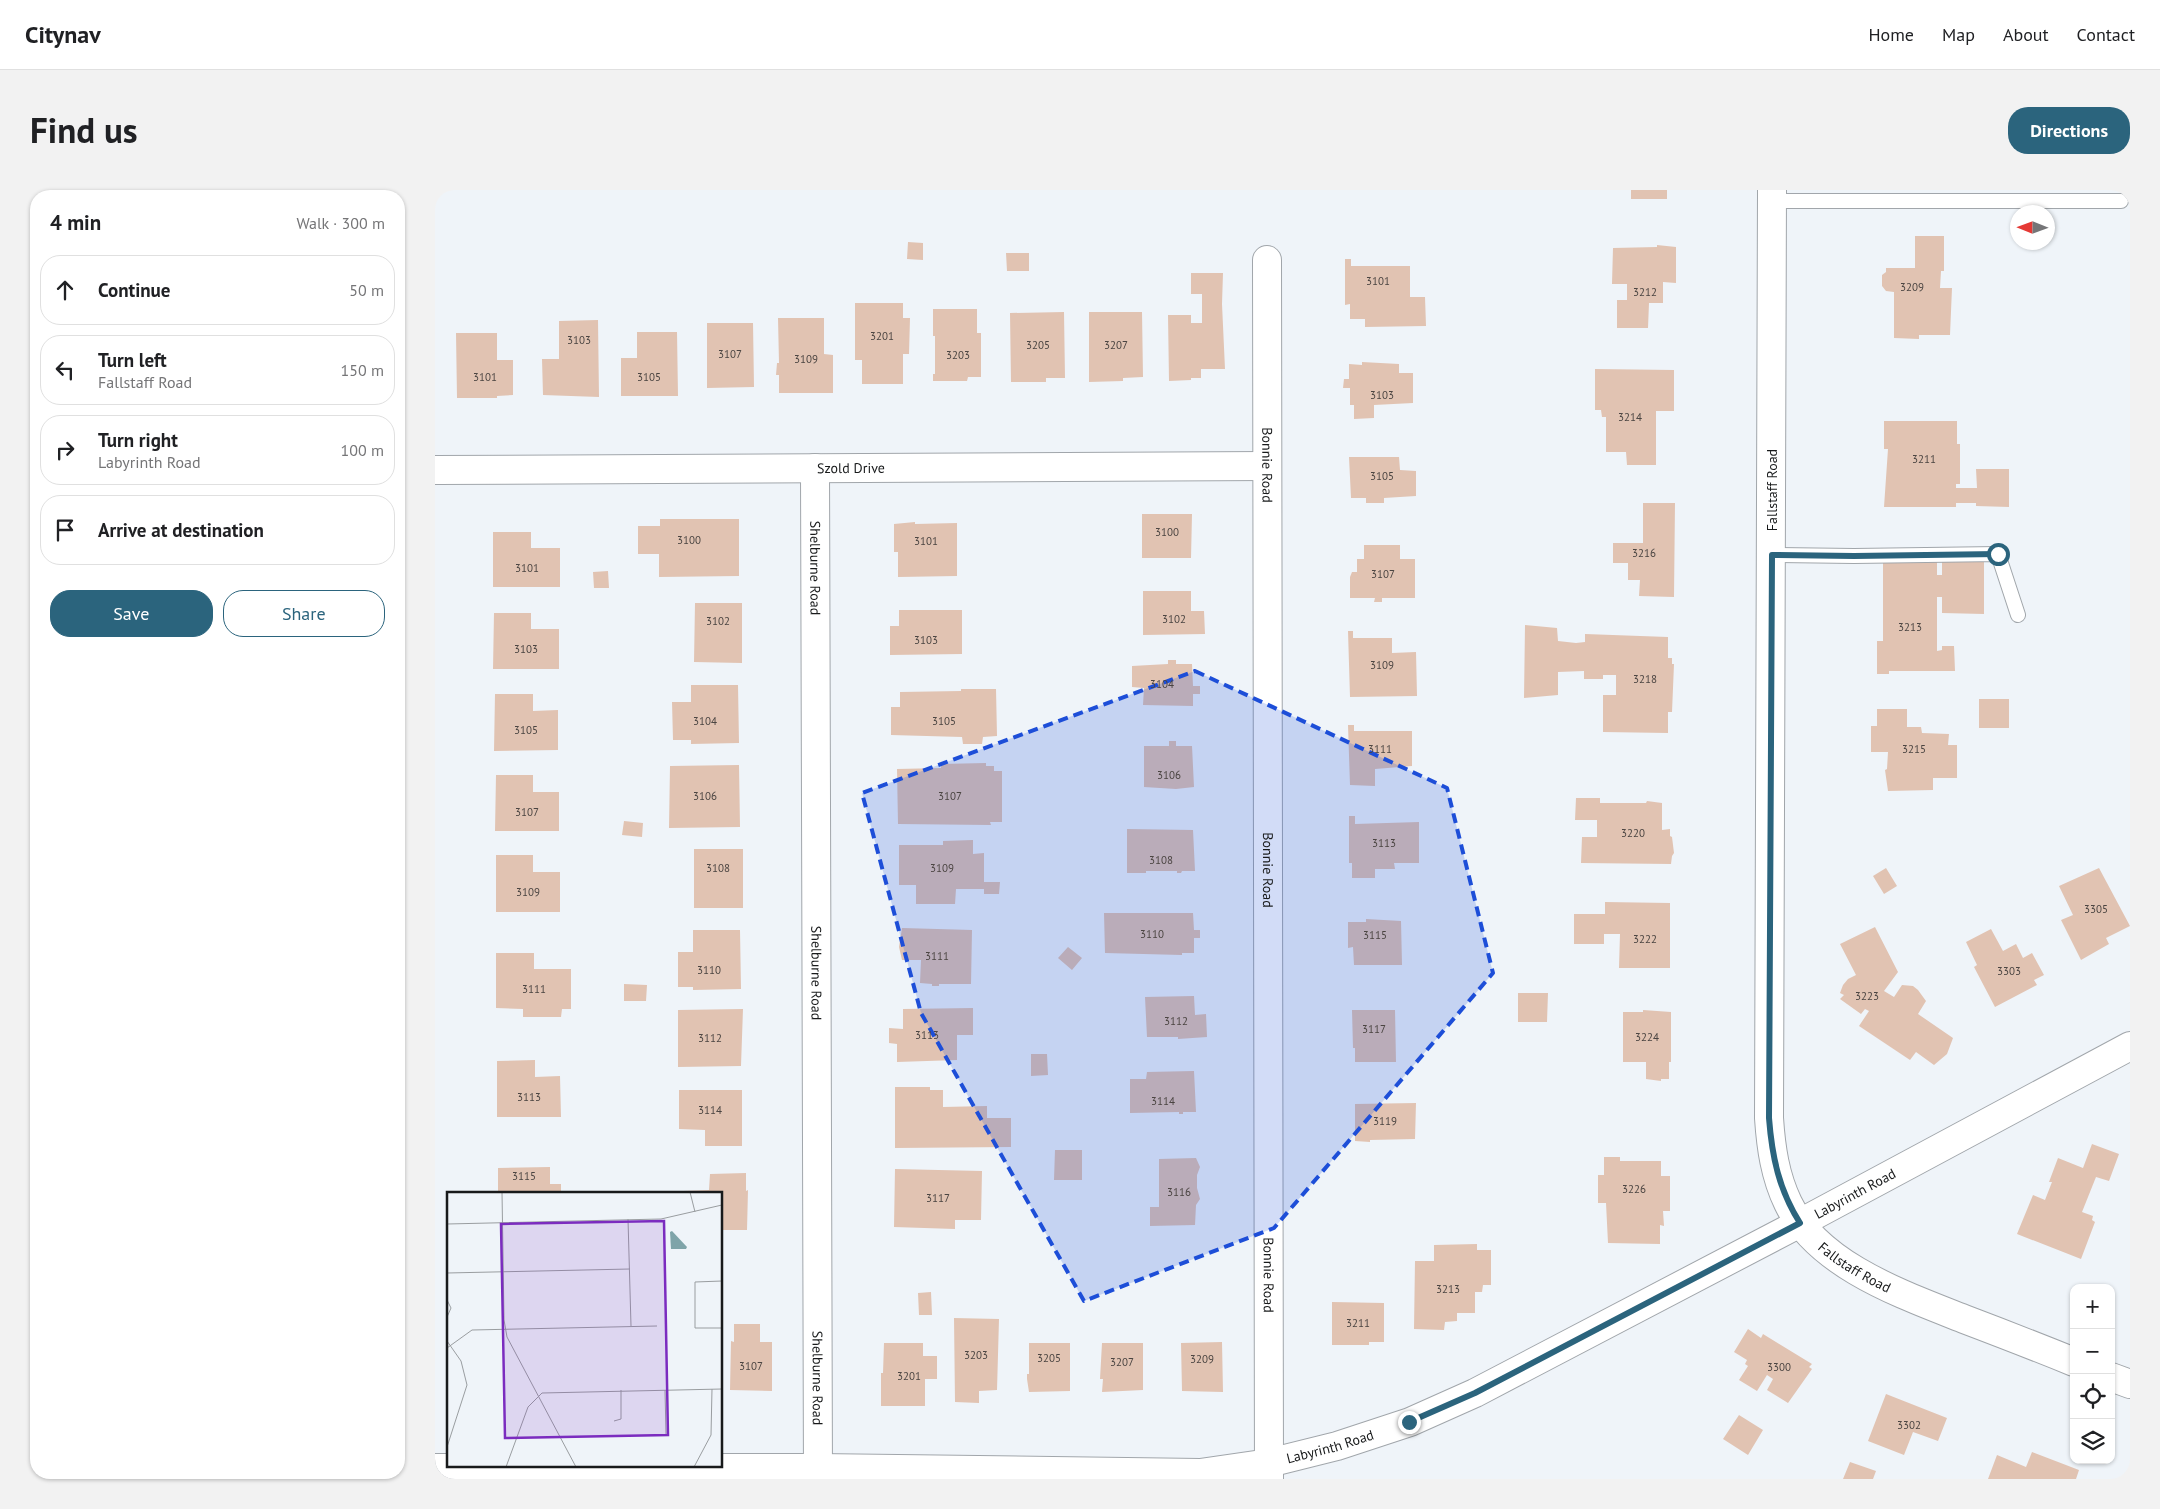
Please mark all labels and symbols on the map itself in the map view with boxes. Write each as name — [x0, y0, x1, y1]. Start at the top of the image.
north arrow — [2010, 205, 2055, 250]
house number: 3101 — [1366, 274, 1390, 288]
house number: 3209 — [1900, 280, 1924, 294]
house number: 3212 — [1633, 285, 1657, 299]
house number: 3201 — [870, 329, 894, 343]
house number: 3103 — [567, 333, 591, 347]
house number: 3205 — [1026, 338, 1050, 352]
house number: 3207 — [1104, 338, 1128, 352]
house number: 3107 — [718, 347, 742, 361]
house number: 3203 — [946, 348, 970, 362]
house number: 3109 — [794, 352, 818, 366]
house number: 3101 — [473, 370, 497, 384]
house number: 3105 — [637, 370, 661, 384]
house number: 3103 — [1370, 388, 1394, 402]
house number: 3214 — [1618, 410, 1642, 424]
street label: Bonnie Road — [1258, 427, 1276, 503]
street label: Fallstaff Road — [1763, 449, 1781, 531]
house number: 3211 — [1912, 452, 1936, 466]
street label: Szold Drive — [817, 459, 885, 477]
house number: 3105 — [1370, 469, 1394, 483]
street label: Shelburne Road — [806, 521, 824, 615]
house number: 3100 — [1155, 525, 1179, 539]
house number: 3100 — [677, 533, 701, 547]
house number: 3101 — [914, 534, 938, 548]
route start — [1987, 543, 2010, 566]
house number: 3216 — [1632, 546, 1656, 560]
house number: 3101 — [515, 561, 539, 575]
house number: 3107 — [1371, 567, 1395, 581]
house number: 3102 — [1162, 612, 1186, 626]
house number: 3102 — [706, 614, 730, 628]
house number: 3213 — [1898, 620, 1922, 634]
house number: 3103 — [914, 633, 938, 647]
house number: 3103 — [514, 642, 538, 656]
house number: 3109 — [1370, 658, 1394, 672]
house number: 3218 — [1633, 672, 1657, 686]
house number: 3104 — [1150, 677, 1174, 691]
house number: 3104 — [693, 714, 717, 728]
house number: 3105 — [932, 714, 956, 728]
house number: 3105 — [514, 723, 538, 737]
house number: 3111 — [1368, 742, 1392, 756]
house number: 3215 — [1902, 742, 1926, 756]
house number: 3106 — [1157, 768, 1181, 782]
house number: 3106 — [693, 789, 717, 803]
house number: 3107 — [938, 789, 962, 803]
house number: 3107 — [515, 805, 539, 819]
house number: 3220 — [1621, 826, 1645, 840]
street label: Bonnie Road — [1259, 832, 1277, 908]
house number: 3113 — [1372, 836, 1396, 850]
house number: 3108 — [1149, 853, 1173, 867]
house number: 3108 — [706, 861, 730, 875]
house number: 3109 — [930, 861, 954, 875]
house number: 3109 — [516, 885, 540, 899]
house number: 3305 — [2084, 902, 2108, 916]
street label: Shelburne Road — [807, 926, 826, 1020]
house number: 3110 — [1140, 927, 1164, 941]
house number: 3115 — [1363, 928, 1387, 942]
house number: 3222 — [1633, 932, 1657, 946]
house number: 3111 — [925, 949, 949, 963]
house number: 3110 — [697, 963, 721, 977]
house number: 3303 — [1997, 964, 2021, 978]
house number: 3111 — [522, 982, 546, 996]
house number: 3223 — [1855, 989, 1879, 1003]
house number: 3112 — [1164, 1014, 1188, 1028]
house number: 3117 — [1362, 1022, 1386, 1036]
house number: 3113 — [915, 1028, 939, 1042]
house number: 3224 — [1635, 1030, 1659, 1044]
house number: 3112 — [698, 1031, 722, 1045]
house number: 3113 — [517, 1090, 541, 1104]
house number: 3114 — [1151, 1094, 1175, 1108]
house number: 3114 — [698, 1103, 722, 1117]
house number: 3119 — [1373, 1114, 1397, 1128]
street label: Labyrinth Road — [1811, 1164, 1899, 1223]
house number: 3115 — [512, 1169, 536, 1183]
house number: 3226 — [1622, 1182, 1646, 1196]
house number: 3116 — [1167, 1185, 1191, 1199]
house number: 3117 — [926, 1191, 950, 1205]
inset map — [447, 1192, 723, 1466]
street label: Bonnie Road — [1260, 1237, 1278, 1313]
street label: Fallstaff Road — [1814, 1238, 1894, 1297]
house number: 3213 — [1436, 1282, 1460, 1296]
house number: 3211 — [1346, 1316, 1370, 1330]
street label: Shelburne Road — [809, 1331, 827, 1425]
house number: 3203 — [964, 1348, 988, 1362]
house number: 3205 — [1037, 1351, 1061, 1365]
house number: 3209 — [1190, 1352, 1214, 1366]
house number: 3207 — [1110, 1355, 1134, 1369]
house number: 3107 — [739, 1359, 763, 1373]
house number: 3300 — [1767, 1360, 1791, 1374]
house number: 3201 — [897, 1369, 921, 1383]
route end — [1398, 1411, 1421, 1434]
house number: 3302 — [1897, 1418, 1921, 1432]
street label: Labyrinth Road — [1285, 1426, 1376, 1467]

